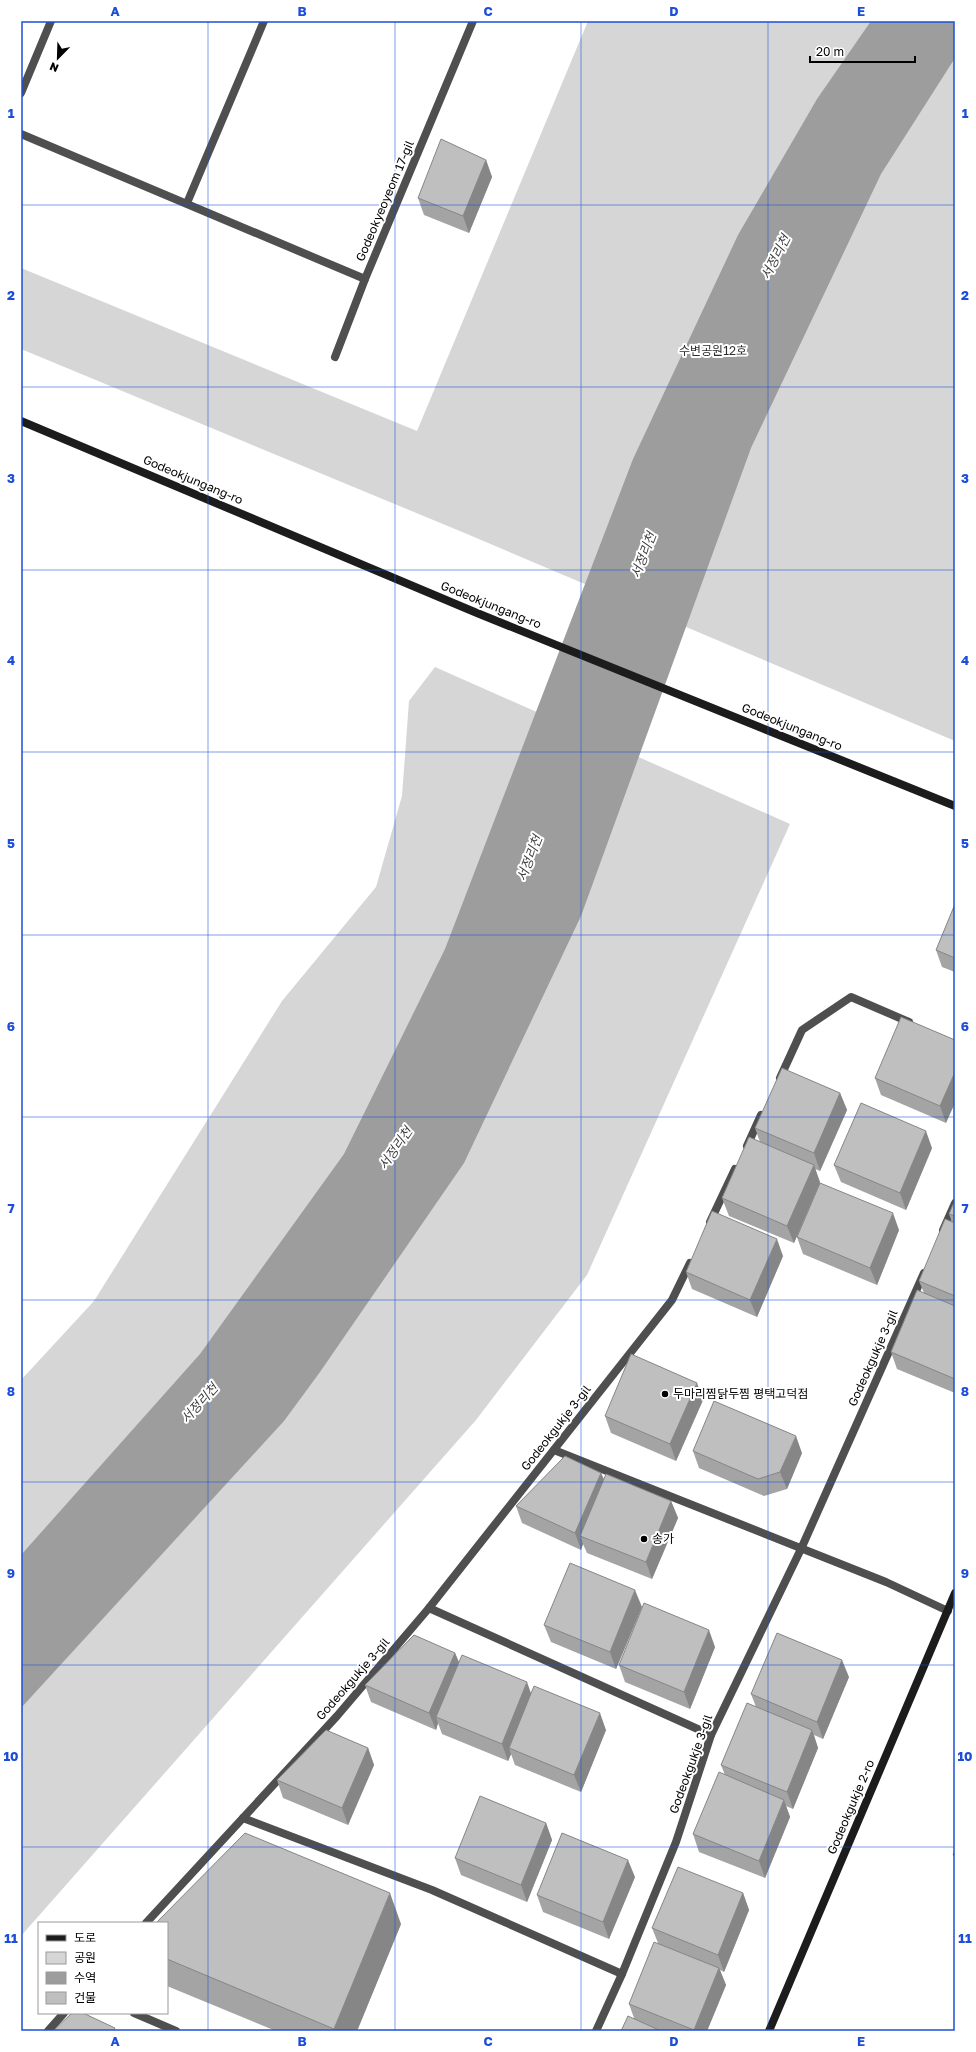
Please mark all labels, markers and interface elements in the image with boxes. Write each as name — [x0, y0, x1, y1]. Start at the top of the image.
text: A — [110, 3, 120, 19]
text: B — [297, 3, 307, 19]
text: C — [483, 3, 493, 19]
text: D — [669, 3, 679, 19]
text: E — [857, 3, 865, 19]
north arrow — [38, 38, 78, 78]
scale bar — [810, 38, 915, 64]
text: 20 m — [816, 44, 844, 59]
text: N — [48, 60, 60, 75]
text: 1 — [8, 105, 15, 121]
text: 1 — [962, 105, 969, 121]
street label: Godeokyeoyeom 17-gil — [352, 138, 417, 264]
water label: 서정리천 — [757, 231, 793, 282]
text: 2 — [7, 287, 15, 303]
text: 2 — [961, 287, 969, 303]
park label: 수변공원12호 — [679, 343, 747, 358]
street label: Godeokjungang-ro — [141, 452, 245, 507]
text: 3 — [7, 470, 15, 486]
text: 3 — [961, 470, 969, 486]
water label: 서정리천 — [627, 529, 659, 580]
street label: Godeokjungang-ro — [439, 578, 544, 632]
text: 4 — [7, 652, 15, 668]
text: 4 — [961, 652, 969, 668]
street label: Godeokjungang-ro — [740, 700, 845, 754]
water label: 서정리천 — [513, 832, 545, 883]
text: 5 — [7, 835, 15, 851]
text: 5 — [961, 835, 969, 851]
text: 6 — [7, 1018, 15, 1034]
text: 6 — [961, 1018, 969, 1034]
water label: 서정리천 — [375, 1123, 416, 1172]
text: 7 — [7, 1200, 15, 1216]
text: 7 — [961, 1200, 969, 1216]
street label: Godeokgukje 3-gil — [844, 1307, 901, 1409]
water label: 서정리천 — [177, 1379, 222, 1426]
street label: Godeokgukje 3-gil — [518, 1382, 594, 1473]
text: 8 — [7, 1383, 15, 1399]
text: 8 — [961, 1383, 969, 1399]
place label: 두마리찜닭두찜 평택고덕점 — [673, 1386, 808, 1401]
marker: 두마리찜닭두찜 평택고덕점 — [660, 1389, 670, 1399]
place label: 송가 — [652, 1531, 674, 1546]
marker: 송가 — [639, 1534, 649, 1544]
text: 9 — [7, 1565, 15, 1581]
text: 9 — [961, 1565, 969, 1581]
street label: Godeokgukje 3-gil — [313, 1634, 393, 1723]
street label: Godeokgukje 3-gil — [666, 1712, 715, 1815]
text: 10 — [3, 1748, 19, 1764]
text: 10 — [957, 1748, 973, 1764]
street label: Godeokgukje 2-ro — [824, 1757, 877, 1857]
legend — [38, 1922, 168, 2014]
text: 11 — [4, 1930, 18, 1946]
text: 도로 — [74, 1930, 96, 1945]
text: 11 — [958, 1930, 972, 1946]
text: 공원 — [74, 1950, 96, 1965]
text: 수역 — [74, 1970, 96, 1985]
text: 건물 — [74, 1990, 96, 2005]
text: A — [110, 2033, 120, 2049]
text: B — [297, 2033, 307, 2049]
text: C — [483, 2033, 493, 2049]
text: D — [669, 2033, 679, 2049]
text: E — [857, 2033, 865, 2049]

